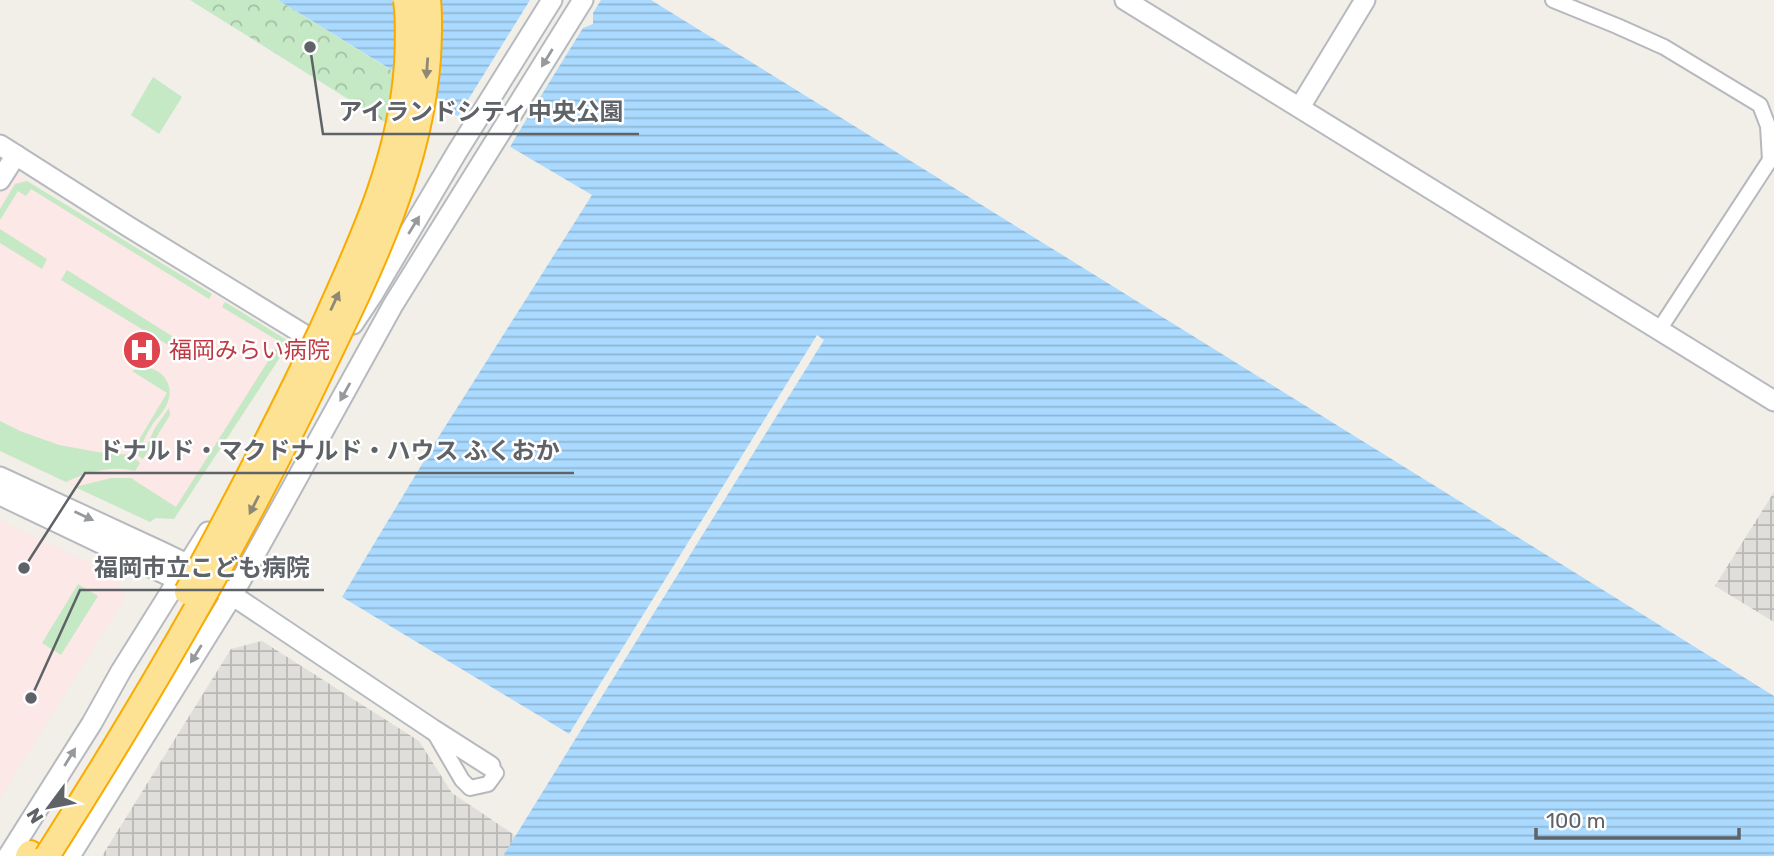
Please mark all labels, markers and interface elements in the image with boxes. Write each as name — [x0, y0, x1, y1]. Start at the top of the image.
one-way arrow — [540, 48, 553, 68]
one-way arrow — [421, 57, 432, 79]
callout: アイランドシティ中央公園 — [323, 89, 639, 134]
text: アイランドシティ中央公園 — [338, 98, 624, 126]
one-way arrow — [408, 216, 421, 235]
one-way arrow — [329, 291, 340, 311]
hospital icon: 福岡みらい病院 — [121, 329, 163, 371]
place label: 福岡みらい病院 — [169, 336, 330, 364]
one-way arrow — [339, 382, 351, 402]
callout: ドナルド・マクドナルド・ハウス ふくおか — [85, 428, 574, 473]
text: ドナルド・マクドナルド・ハウス ふくおか — [98, 437, 560, 465]
one-way arrow — [248, 495, 260, 515]
one-way arrow — [74, 510, 94, 522]
callout: 福岡市立こども病院 — [80, 545, 324, 590]
text: 福岡市立こども病院 — [94, 554, 310, 582]
one-way arrow — [190, 644, 203, 664]
one-way arrow — [64, 747, 77, 766]
north arrow — [14, 772, 84, 842]
scale bar — [1536, 796, 1739, 840]
text: N — [22, 804, 48, 828]
text: 100 m — [1546, 808, 1605, 833]

